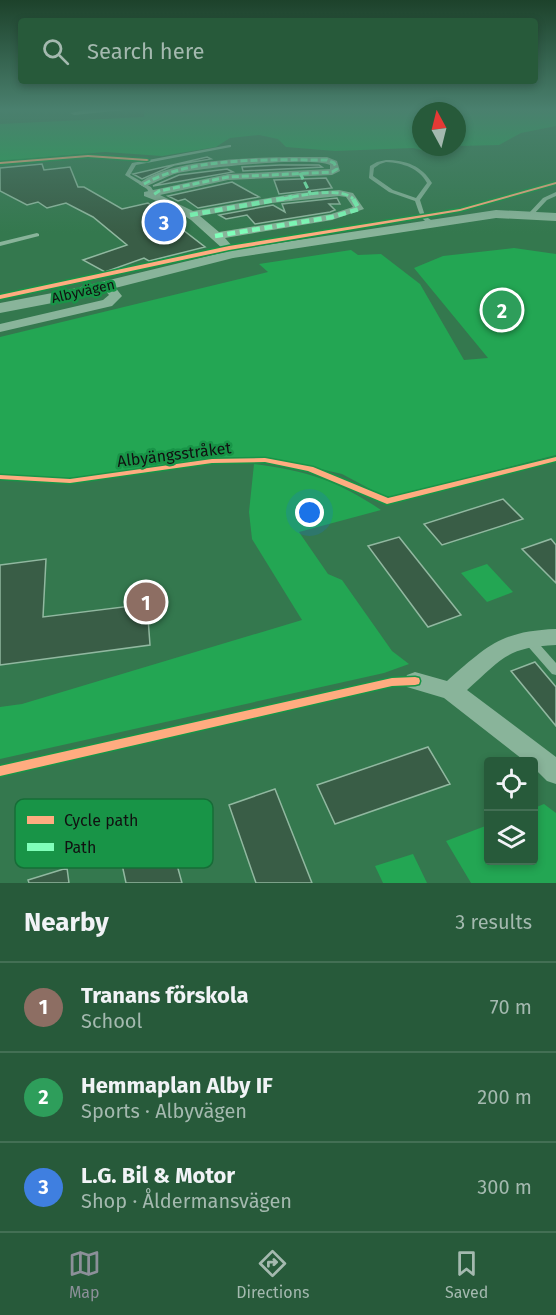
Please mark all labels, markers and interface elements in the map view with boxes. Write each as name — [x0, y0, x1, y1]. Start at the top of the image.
search box — [18, 18, 538, 84]
icon: search — [39, 35, 72, 68]
text: Search here — [87, 38, 205, 65]
north arrow — [412, 102, 466, 156]
pin: 3 — [144, 200, 184, 244]
street label: Albyvägen — [50, 276, 116, 307]
pin: 2 — [482, 288, 522, 332]
street label: Albyängsstråket — [116, 438, 232, 471]
your location — [295, 498, 324, 527]
pin: 1 — [126, 580, 166, 624]
map controls — [484, 757, 538, 865]
button: locate — [484, 757, 538, 811]
legend — [15, 799, 213, 868]
text: Cycle path — [64, 811, 138, 830]
button: layers — [484, 811, 538, 865]
text: Path — [64, 838, 96, 857]
text: Nearby — [24, 907, 109, 938]
text: 3 results — [455, 910, 532, 934]
text: Tranans förskola — [81, 982, 248, 1009]
text: 1 — [39, 995, 48, 1019]
text: 70 m — [490, 995, 532, 1019]
text: School — [81, 1009, 142, 1033]
text: Hemmaplan Alby IF — [81, 1072, 273, 1099]
text: 2 — [38, 1085, 49, 1109]
text: 200 m — [477, 1085, 532, 1109]
text: Sports · Albyvägen — [81, 1099, 247, 1123]
text: L.G. Bil & Motor — [81, 1162, 235, 1189]
text: 3 — [38, 1175, 49, 1199]
text: 300 m — [477, 1175, 532, 1199]
text: Shop · Åldermansvägen — [81, 1189, 292, 1213]
tab: Map — [68, 1247, 101, 1302]
tab: Directions — [236, 1247, 310, 1302]
tab: Saved — [445, 1247, 488, 1302]

